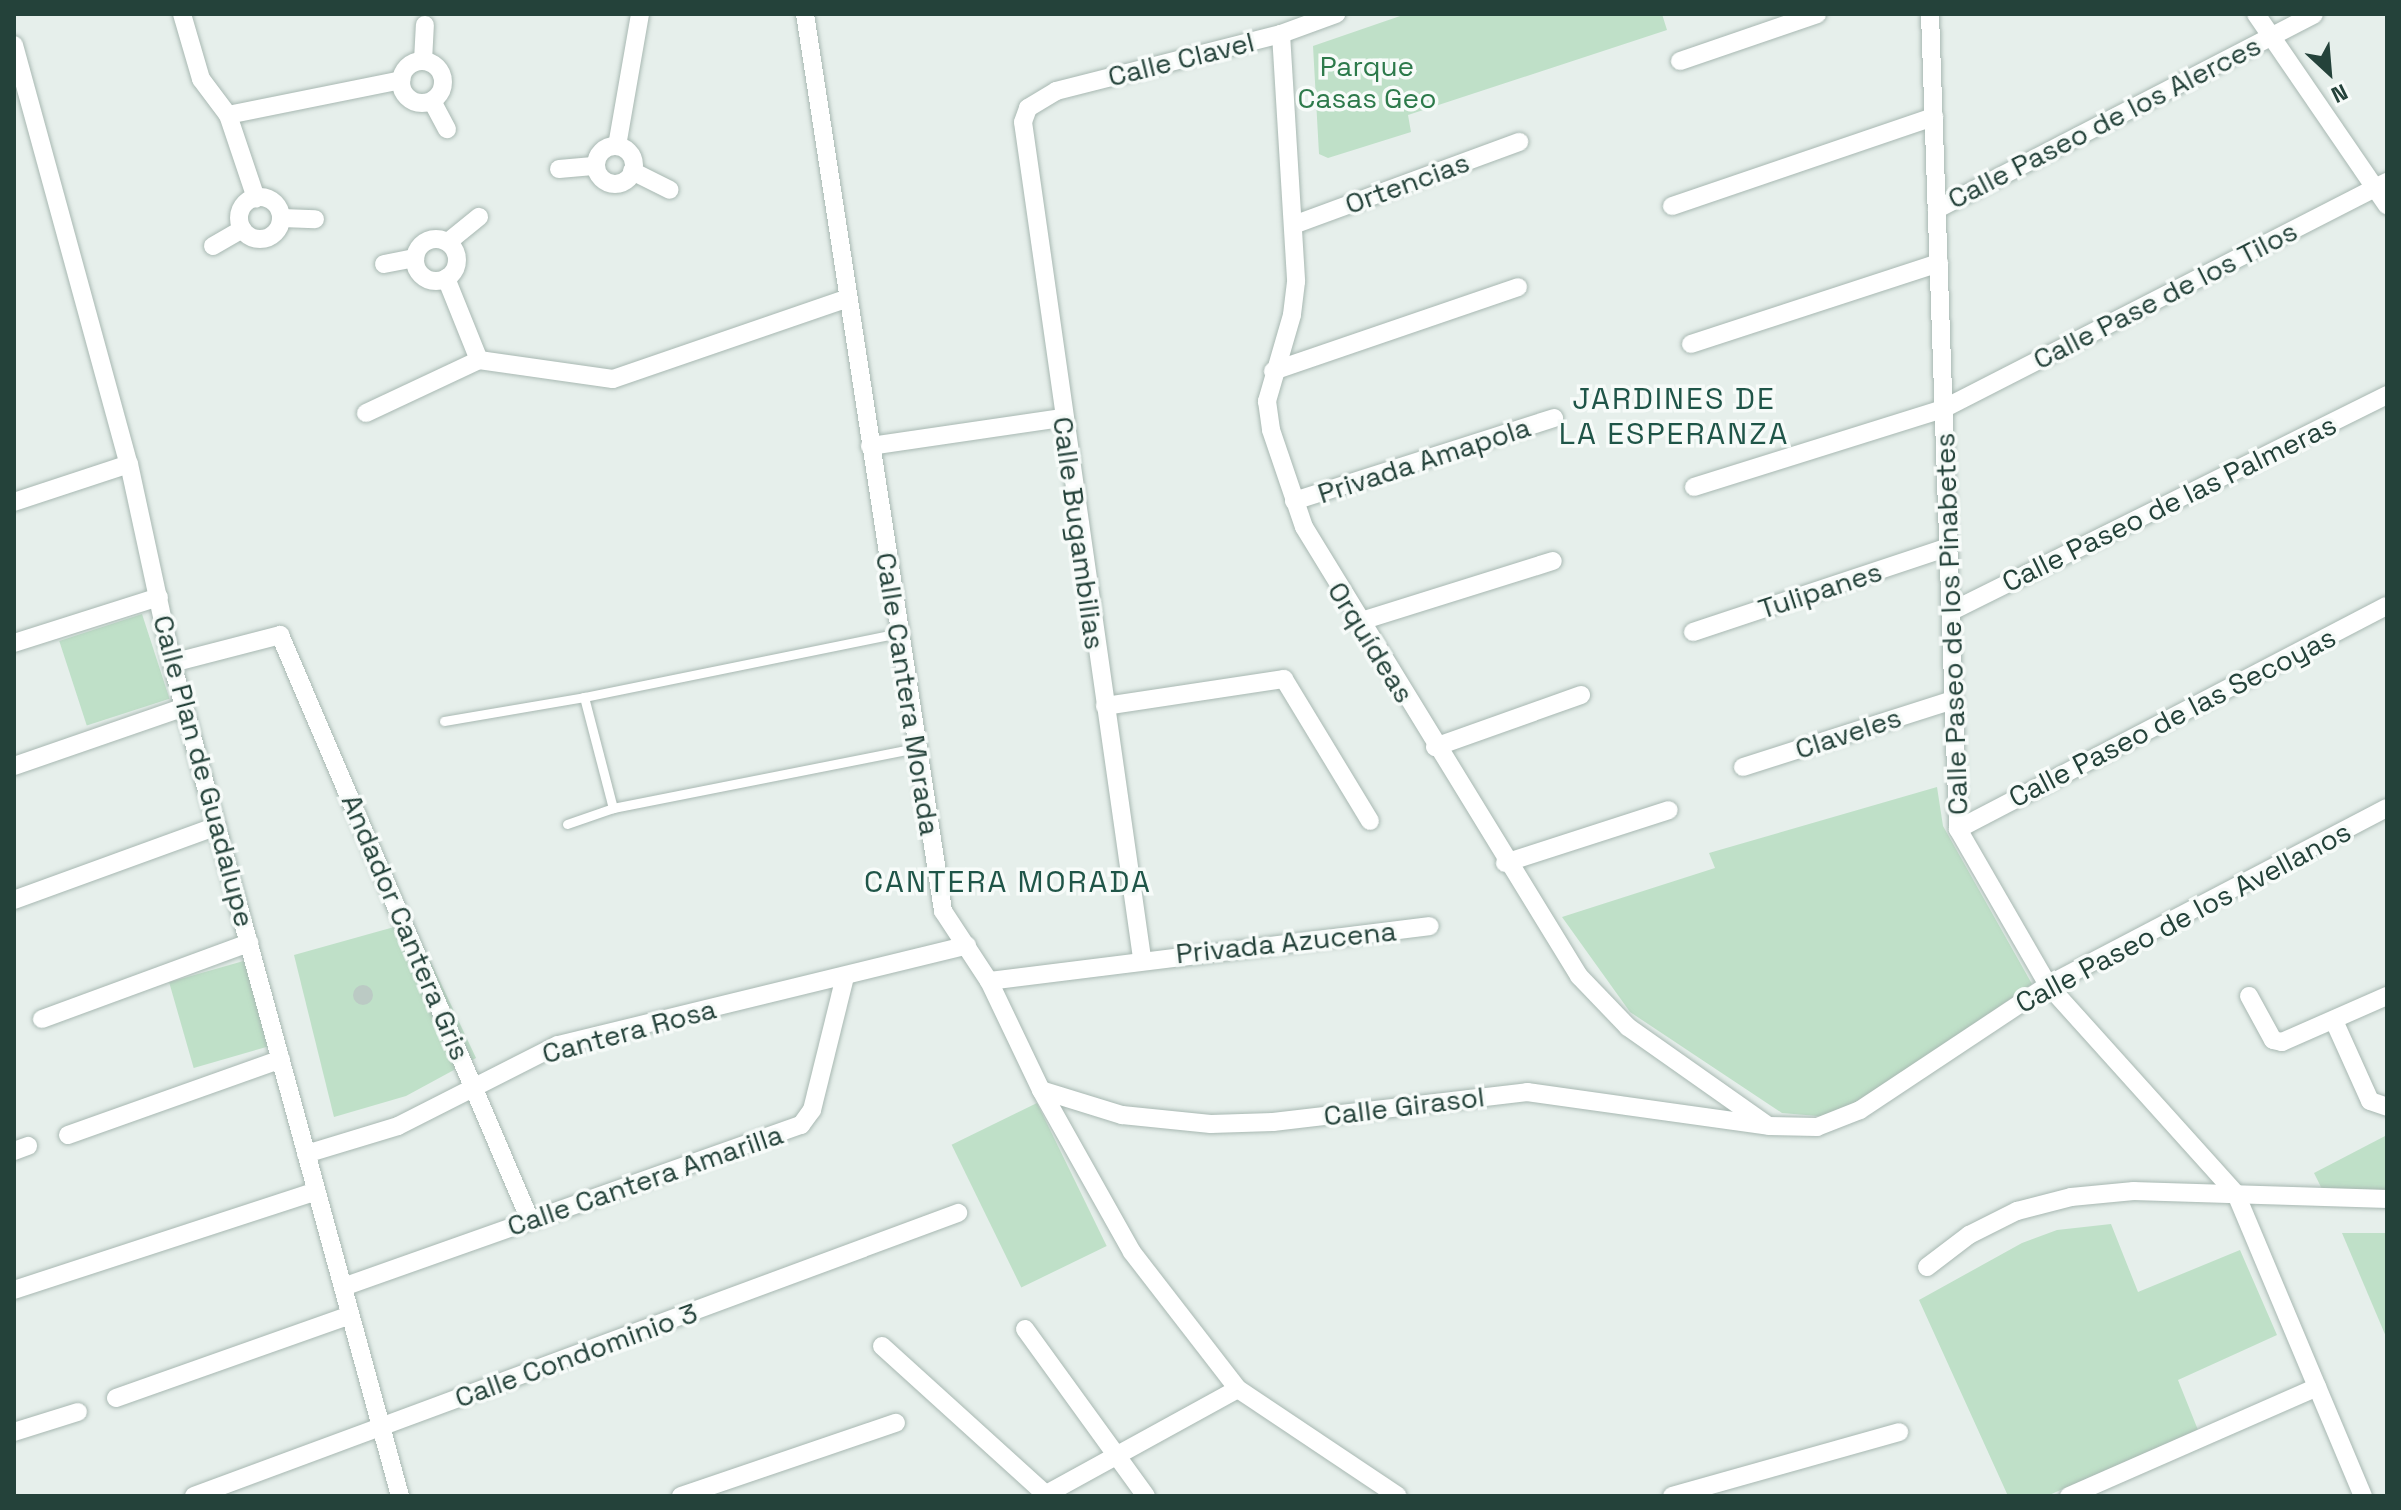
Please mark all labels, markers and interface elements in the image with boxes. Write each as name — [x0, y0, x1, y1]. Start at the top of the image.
street label: Calle Clavel — [1104, 25, 1258, 93]
street label: Calle Paseo de los Alerces — [1942, 28, 2266, 216]
north arrow — [2289, 32, 2369, 112]
park label: Parque Casas Geo — [1298, 49, 1436, 115]
text: N — [2327, 78, 2352, 109]
street label: Ortencias — [1340, 145, 1474, 221]
street label: Calle Pase de los Tilos — [2027, 214, 2303, 376]
district label: JARDINES DE LA ESPERANZA — [1558, 381, 1790, 452]
street label: Calle Paseo de las Palmeras — [1997, 407, 2341, 599]
street label: Privada Amapola — [1313, 410, 1535, 510]
street label: Calle Bugambilias — [1046, 414, 1112, 652]
street label: Calle Paseo de los Pinabetes — [1928, 432, 1974, 816]
street label: Calle Cantera Morada — [869, 550, 947, 838]
street label: Tulipanes — [1754, 554, 1886, 626]
street label: Orquídeas — [1321, 575, 1421, 709]
street label: Calle Plan de Guadalupe — [146, 611, 262, 931]
street label: Calle Paseo de las Secoyas — [2003, 620, 2341, 814]
street label: Claveles — [1791, 700, 1905, 766]
street label: Andador Cantera Gris — [335, 789, 477, 1065]
street label: Calle Paseo de los Avellanos — [2010, 814, 2356, 1020]
district label: CANTERA MORADA — [864, 864, 1152, 900]
street label: Privada Azucena — [1174, 914, 1398, 970]
street label: Cantera Rosa — [538, 992, 720, 1070]
street label: Calle Girasol — [1322, 1079, 1486, 1133]
street label: Calle Cantera Amarilla — [503, 1117, 787, 1243]
street label: Calle Condominio 3 — [450, 1295, 702, 1415]

